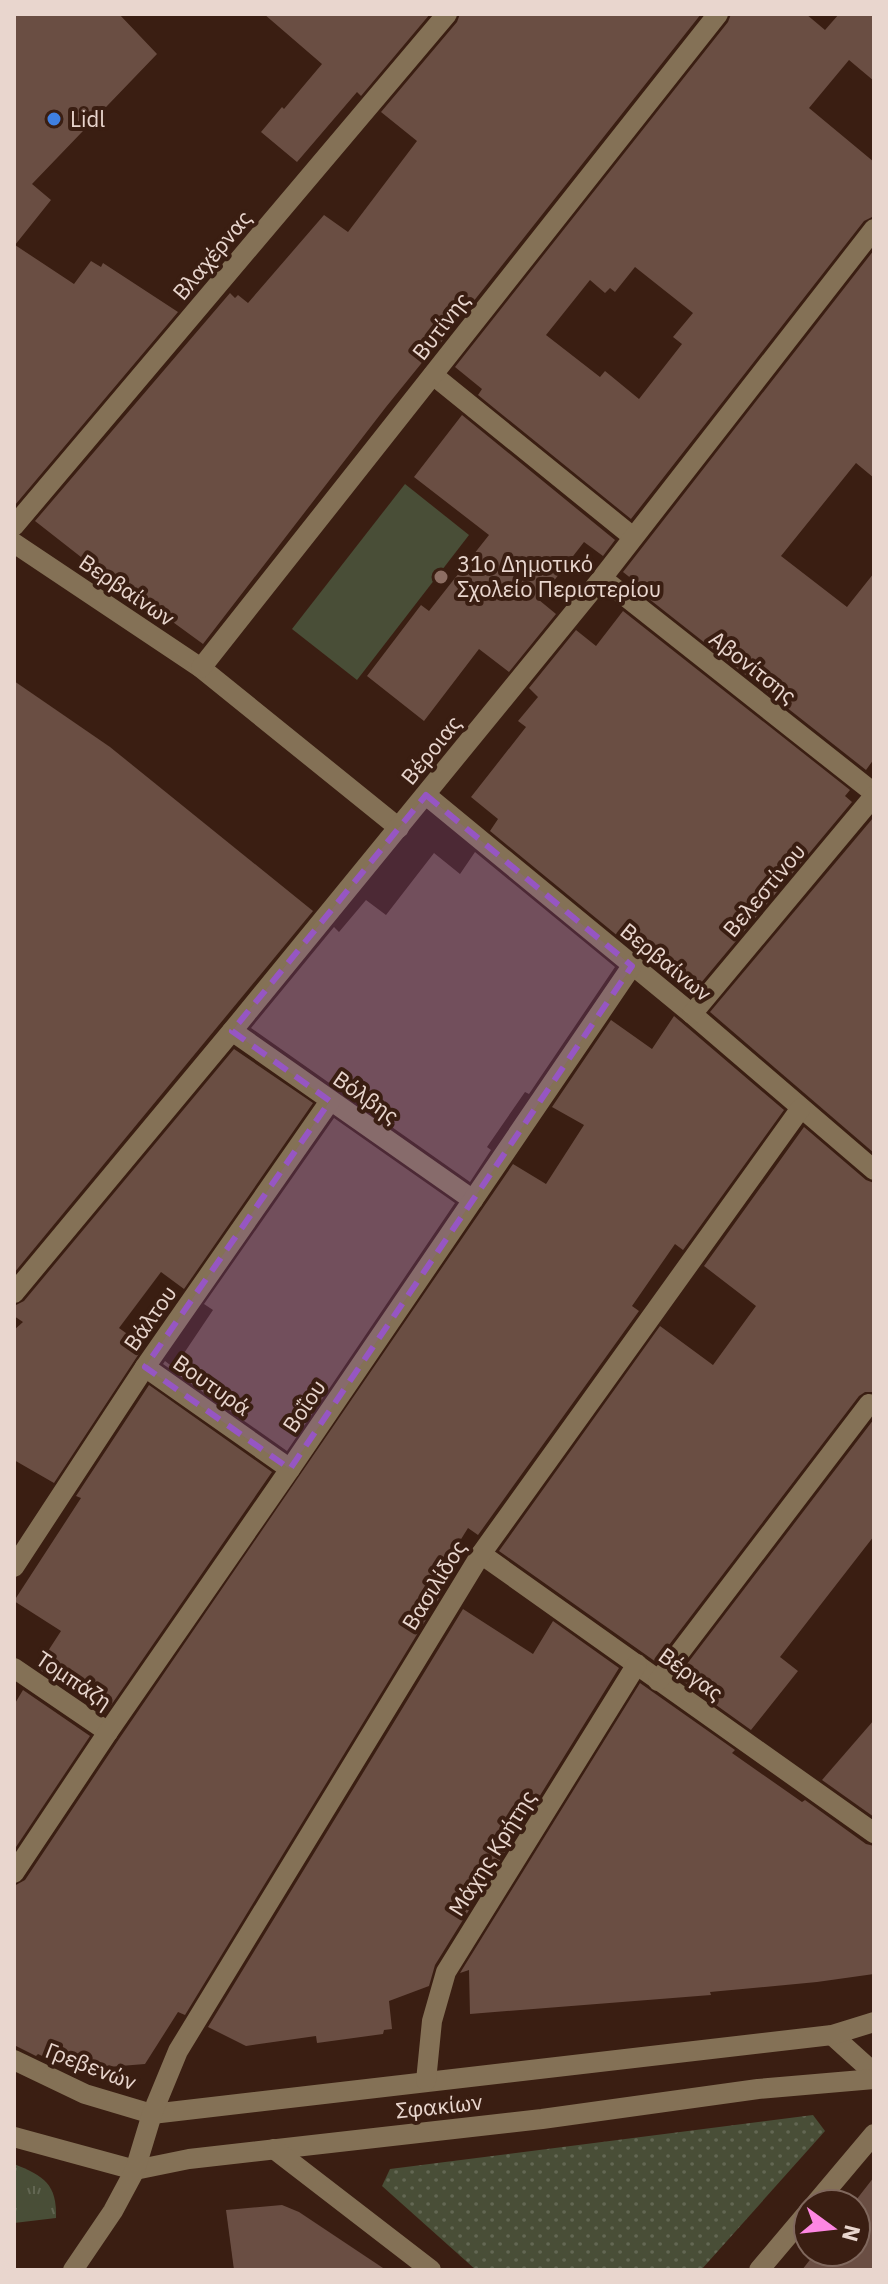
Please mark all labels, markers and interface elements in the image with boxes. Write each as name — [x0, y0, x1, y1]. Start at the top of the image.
place label: Lidl — [70, 104, 105, 133]
marker: Lidl — [45, 110, 63, 128]
street label: Βλαχέρνας — [166, 204, 258, 306]
street label: Βυτίνης — [405, 286, 476, 365]
street label: Βερβαίνων — [74, 547, 181, 632]
place label: 31ο Δημοτικό Σχολείο Περιστερίου — [457, 549, 661, 603]
marker: 31ο Δημοτικό Σχολείο Περιστερίου — [432, 568, 450, 586]
street label: Αβονίτσης — [704, 624, 803, 710]
street label: Βέροιας — [394, 709, 467, 790]
street label: Βελεστίνου — [716, 837, 811, 943]
street label: Βερβαίνων — [615, 916, 718, 1007]
street label: Βόλβης — [328, 1064, 405, 1130]
street label: Βάλτου — [117, 1279, 183, 1356]
street label: Βουτυρά — [168, 1347, 257, 1422]
street label: Βοΐου — [275, 1374, 332, 1438]
street label: Βασιλίδος — [395, 1534, 473, 1635]
street label: Βέργας — [653, 1640, 729, 1707]
street label: Τομπάζη — [31, 1644, 118, 1716]
street label: Μάχης Κρήτης — [441, 1784, 542, 1921]
street label: Γρεβενών — [42, 2035, 141, 2096]
street label: Σφακίων — [394, 2087, 484, 2124]
north arrow — [792, 2188, 872, 2268]
text: N — [836, 2222, 868, 2245]

